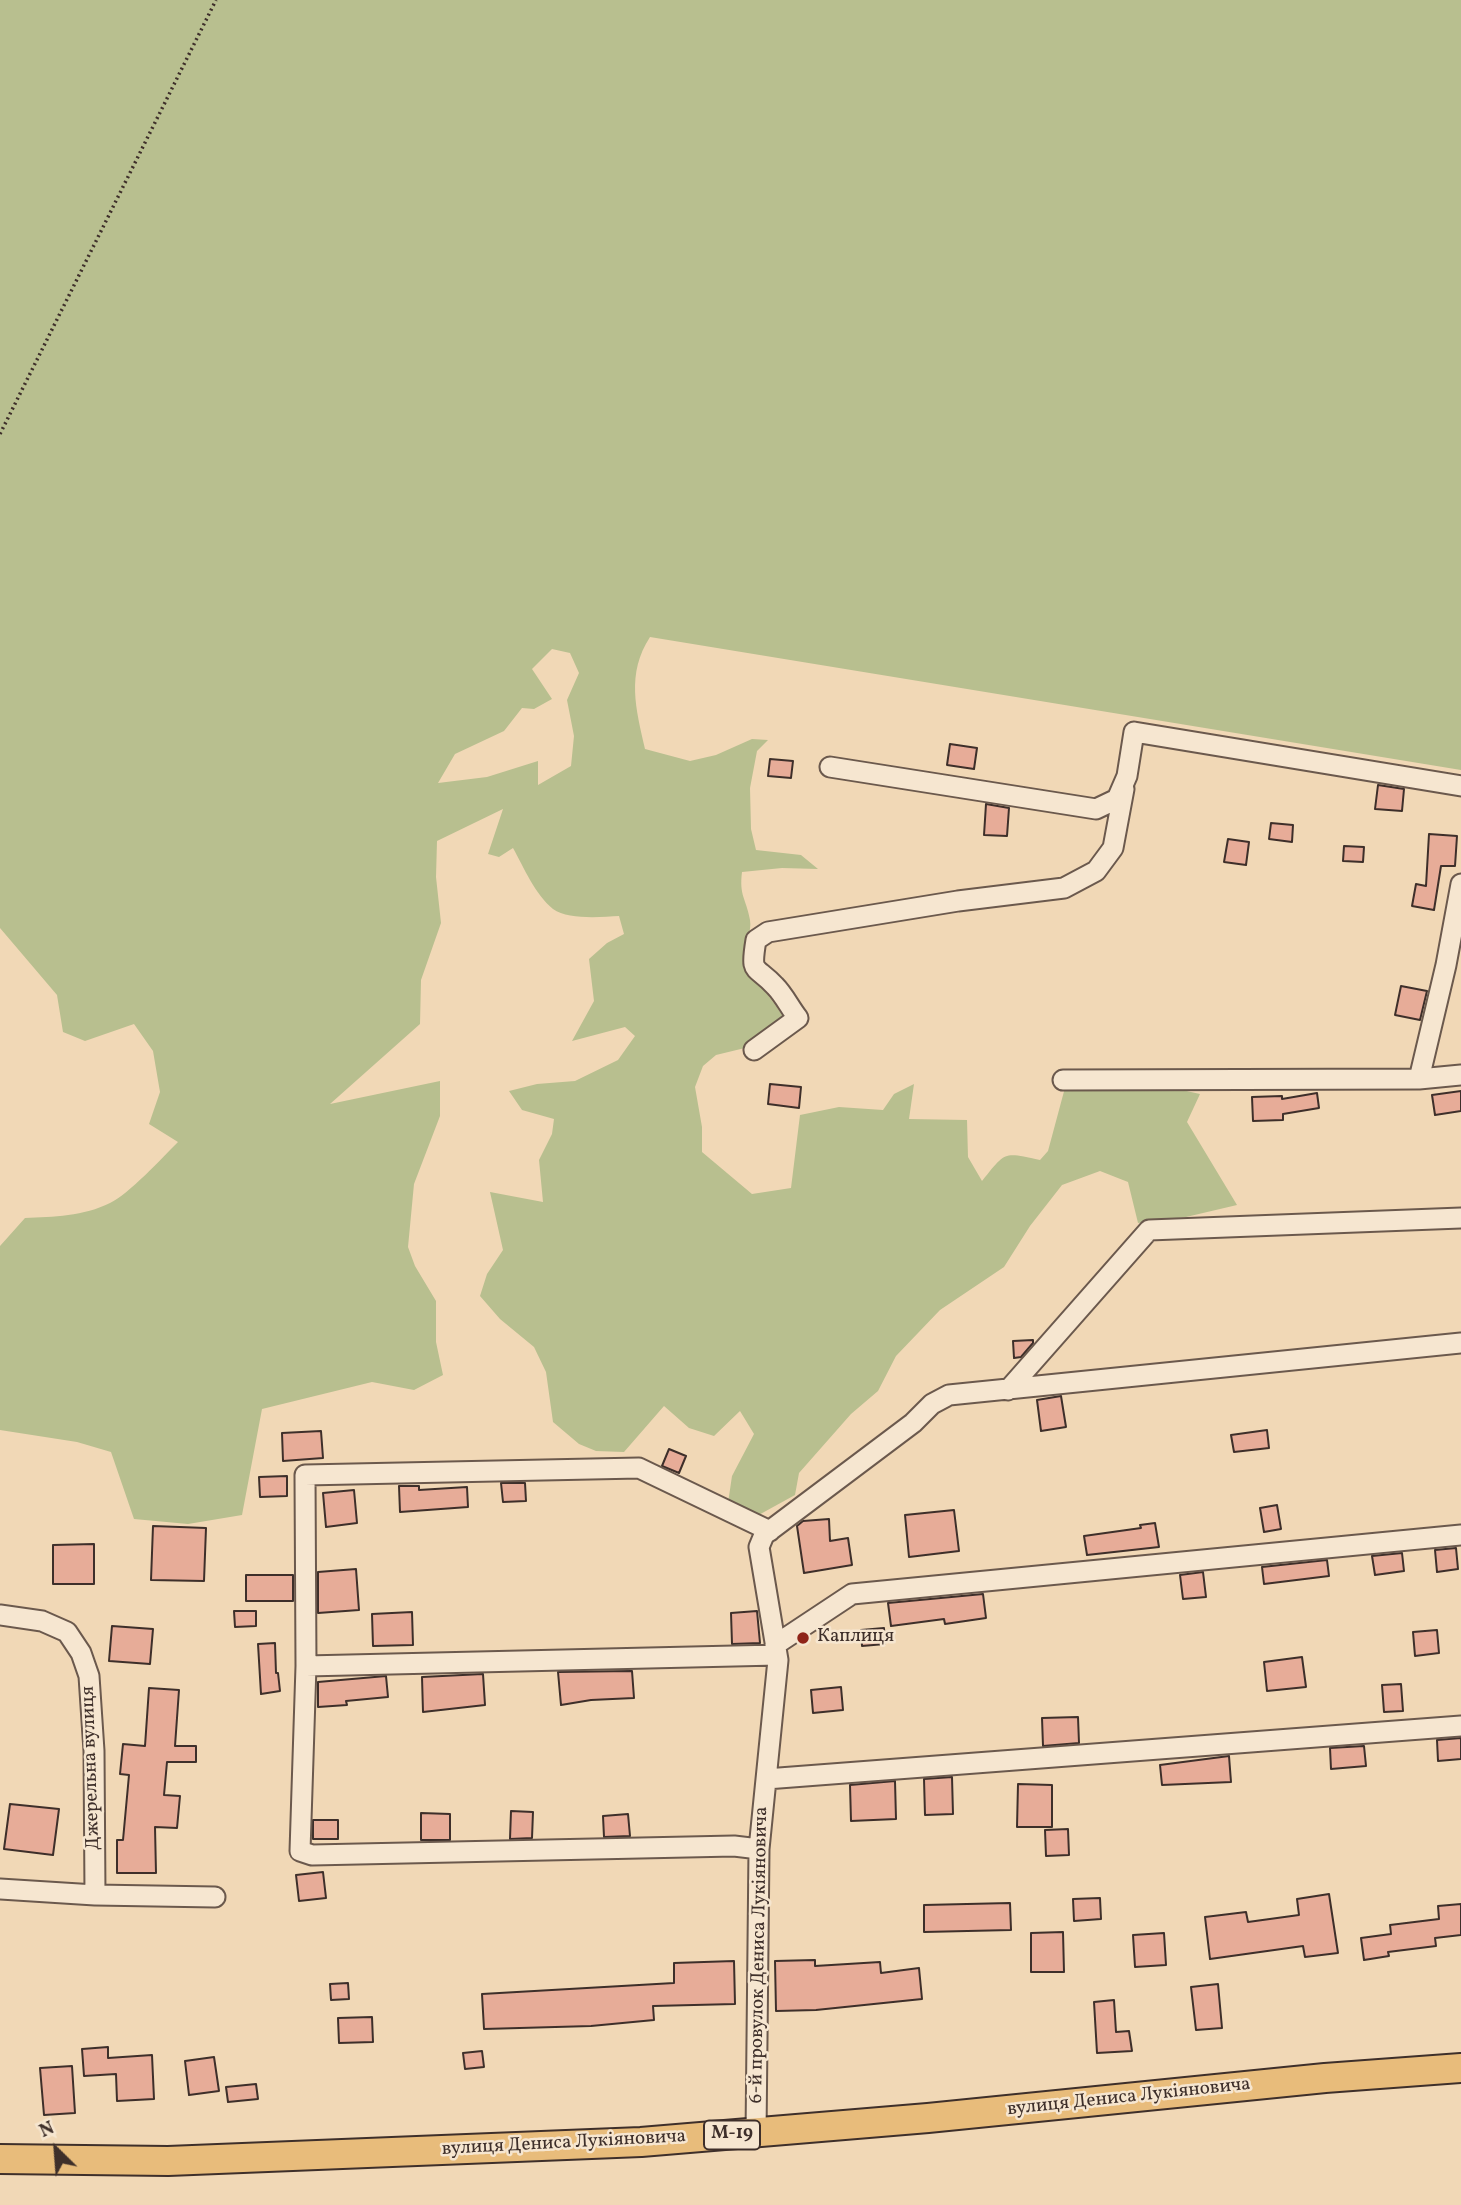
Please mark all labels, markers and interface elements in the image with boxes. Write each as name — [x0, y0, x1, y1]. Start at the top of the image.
place label: Каплиця — [817, 1627, 894, 1649]
marker: Каплиця — [795, 1630, 811, 1646]
street label: Джерельна вулиця — [78, 1686, 106, 1850]
street label: 6-й провулок Дениса Лукіяновича — [746, 1806, 774, 2104]
street label: вулиця Дениса Лукіяновича — [1006, 2074, 1252, 2122]
north arrow — [21, 2114, 91, 2184]
text: N — [35, 2115, 59, 2145]
road number: М-19 — [704, 2120, 760, 2150]
street label: вулиця Дениса Лукіяновича — [441, 2126, 687, 2162]

